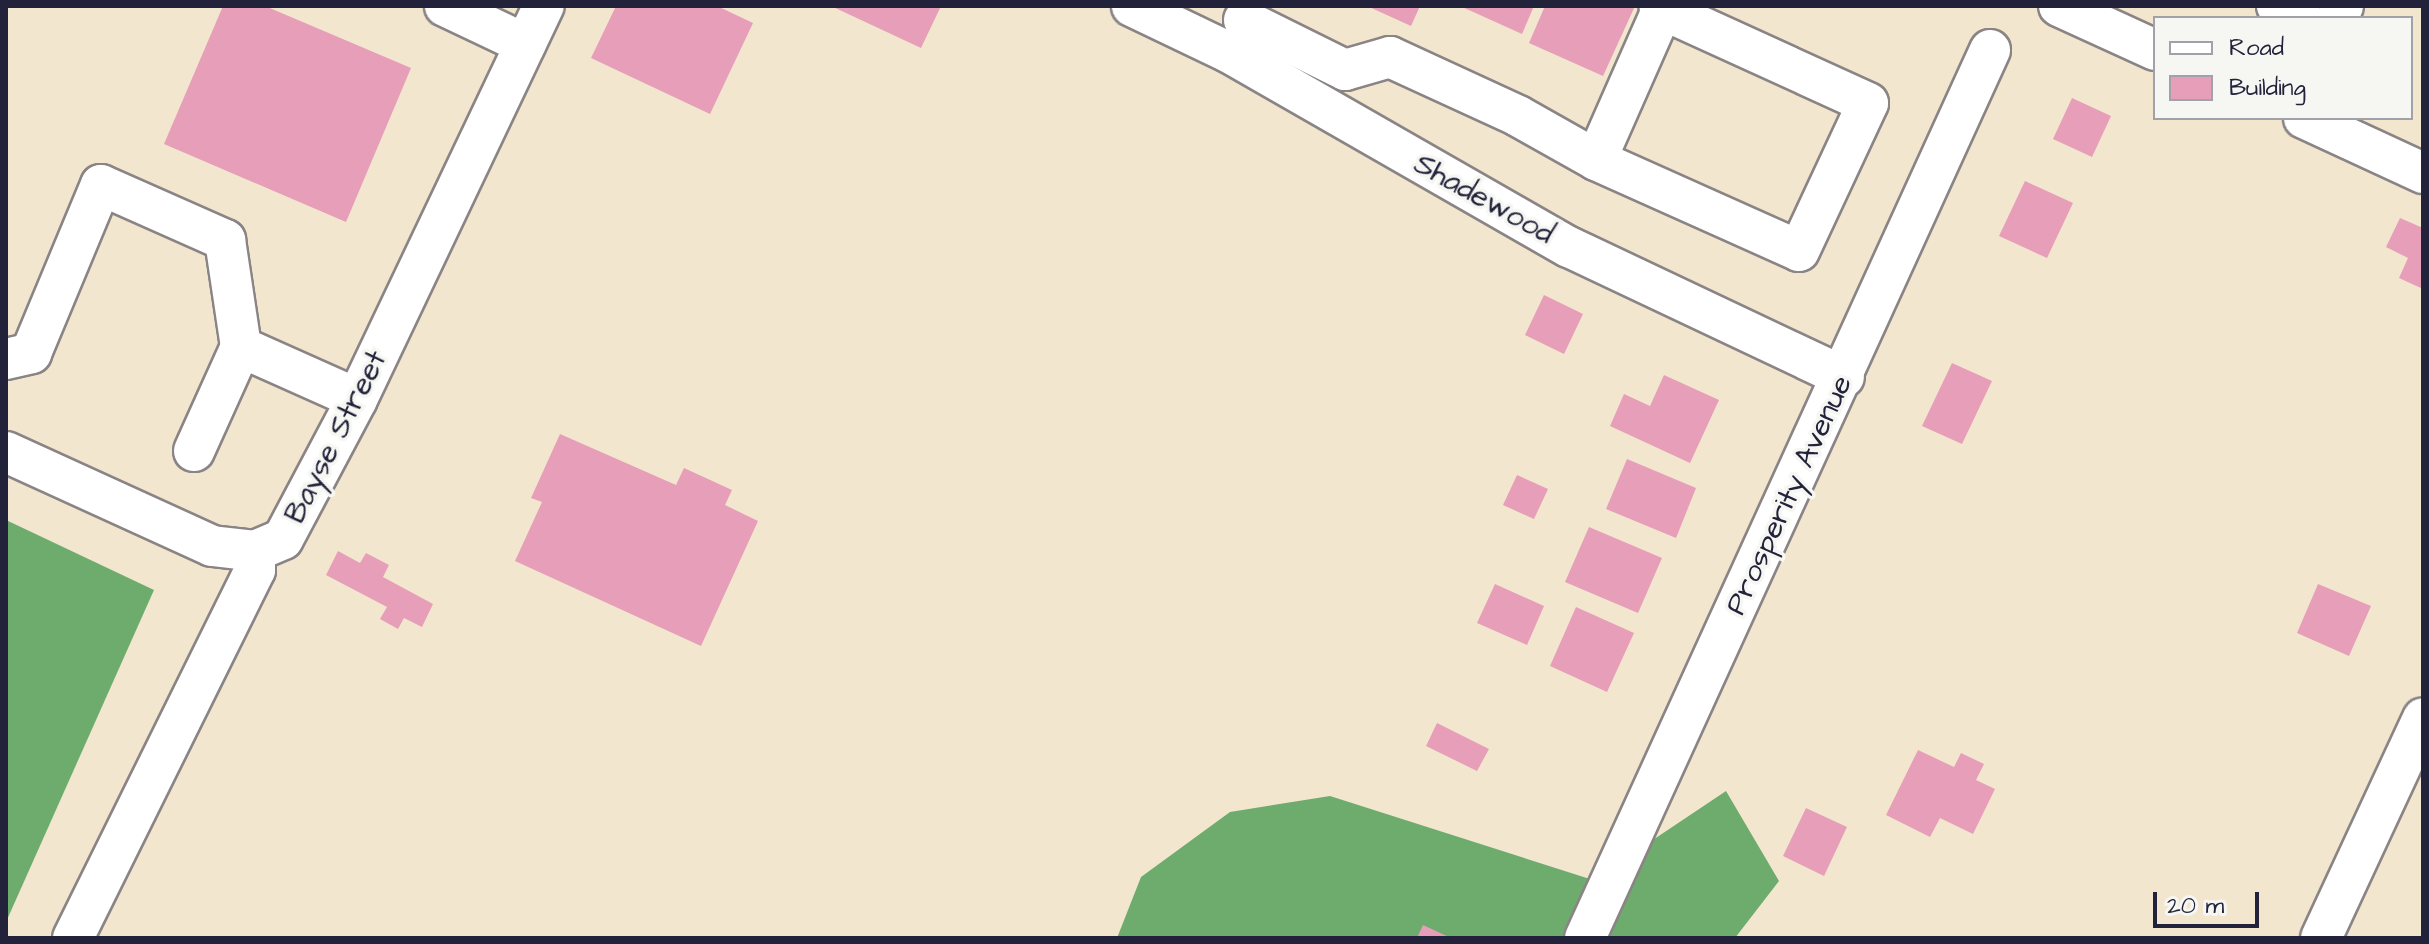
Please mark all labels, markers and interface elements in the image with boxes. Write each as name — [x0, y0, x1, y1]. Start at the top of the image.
legend — [2153, 16, 2413, 120]
text: Road — [2229, 31, 2284, 65]
text: Building — [2229, 71, 2306, 105]
street label: Shadewood — [1408, 146, 1560, 252]
street label: Bayse Street — [277, 345, 395, 529]
street label: Prosperity Avenue — [1718, 370, 1860, 620]
scale bar — [2157, 876, 2263, 926]
text: 20 m — [2167, 889, 2224, 923]

